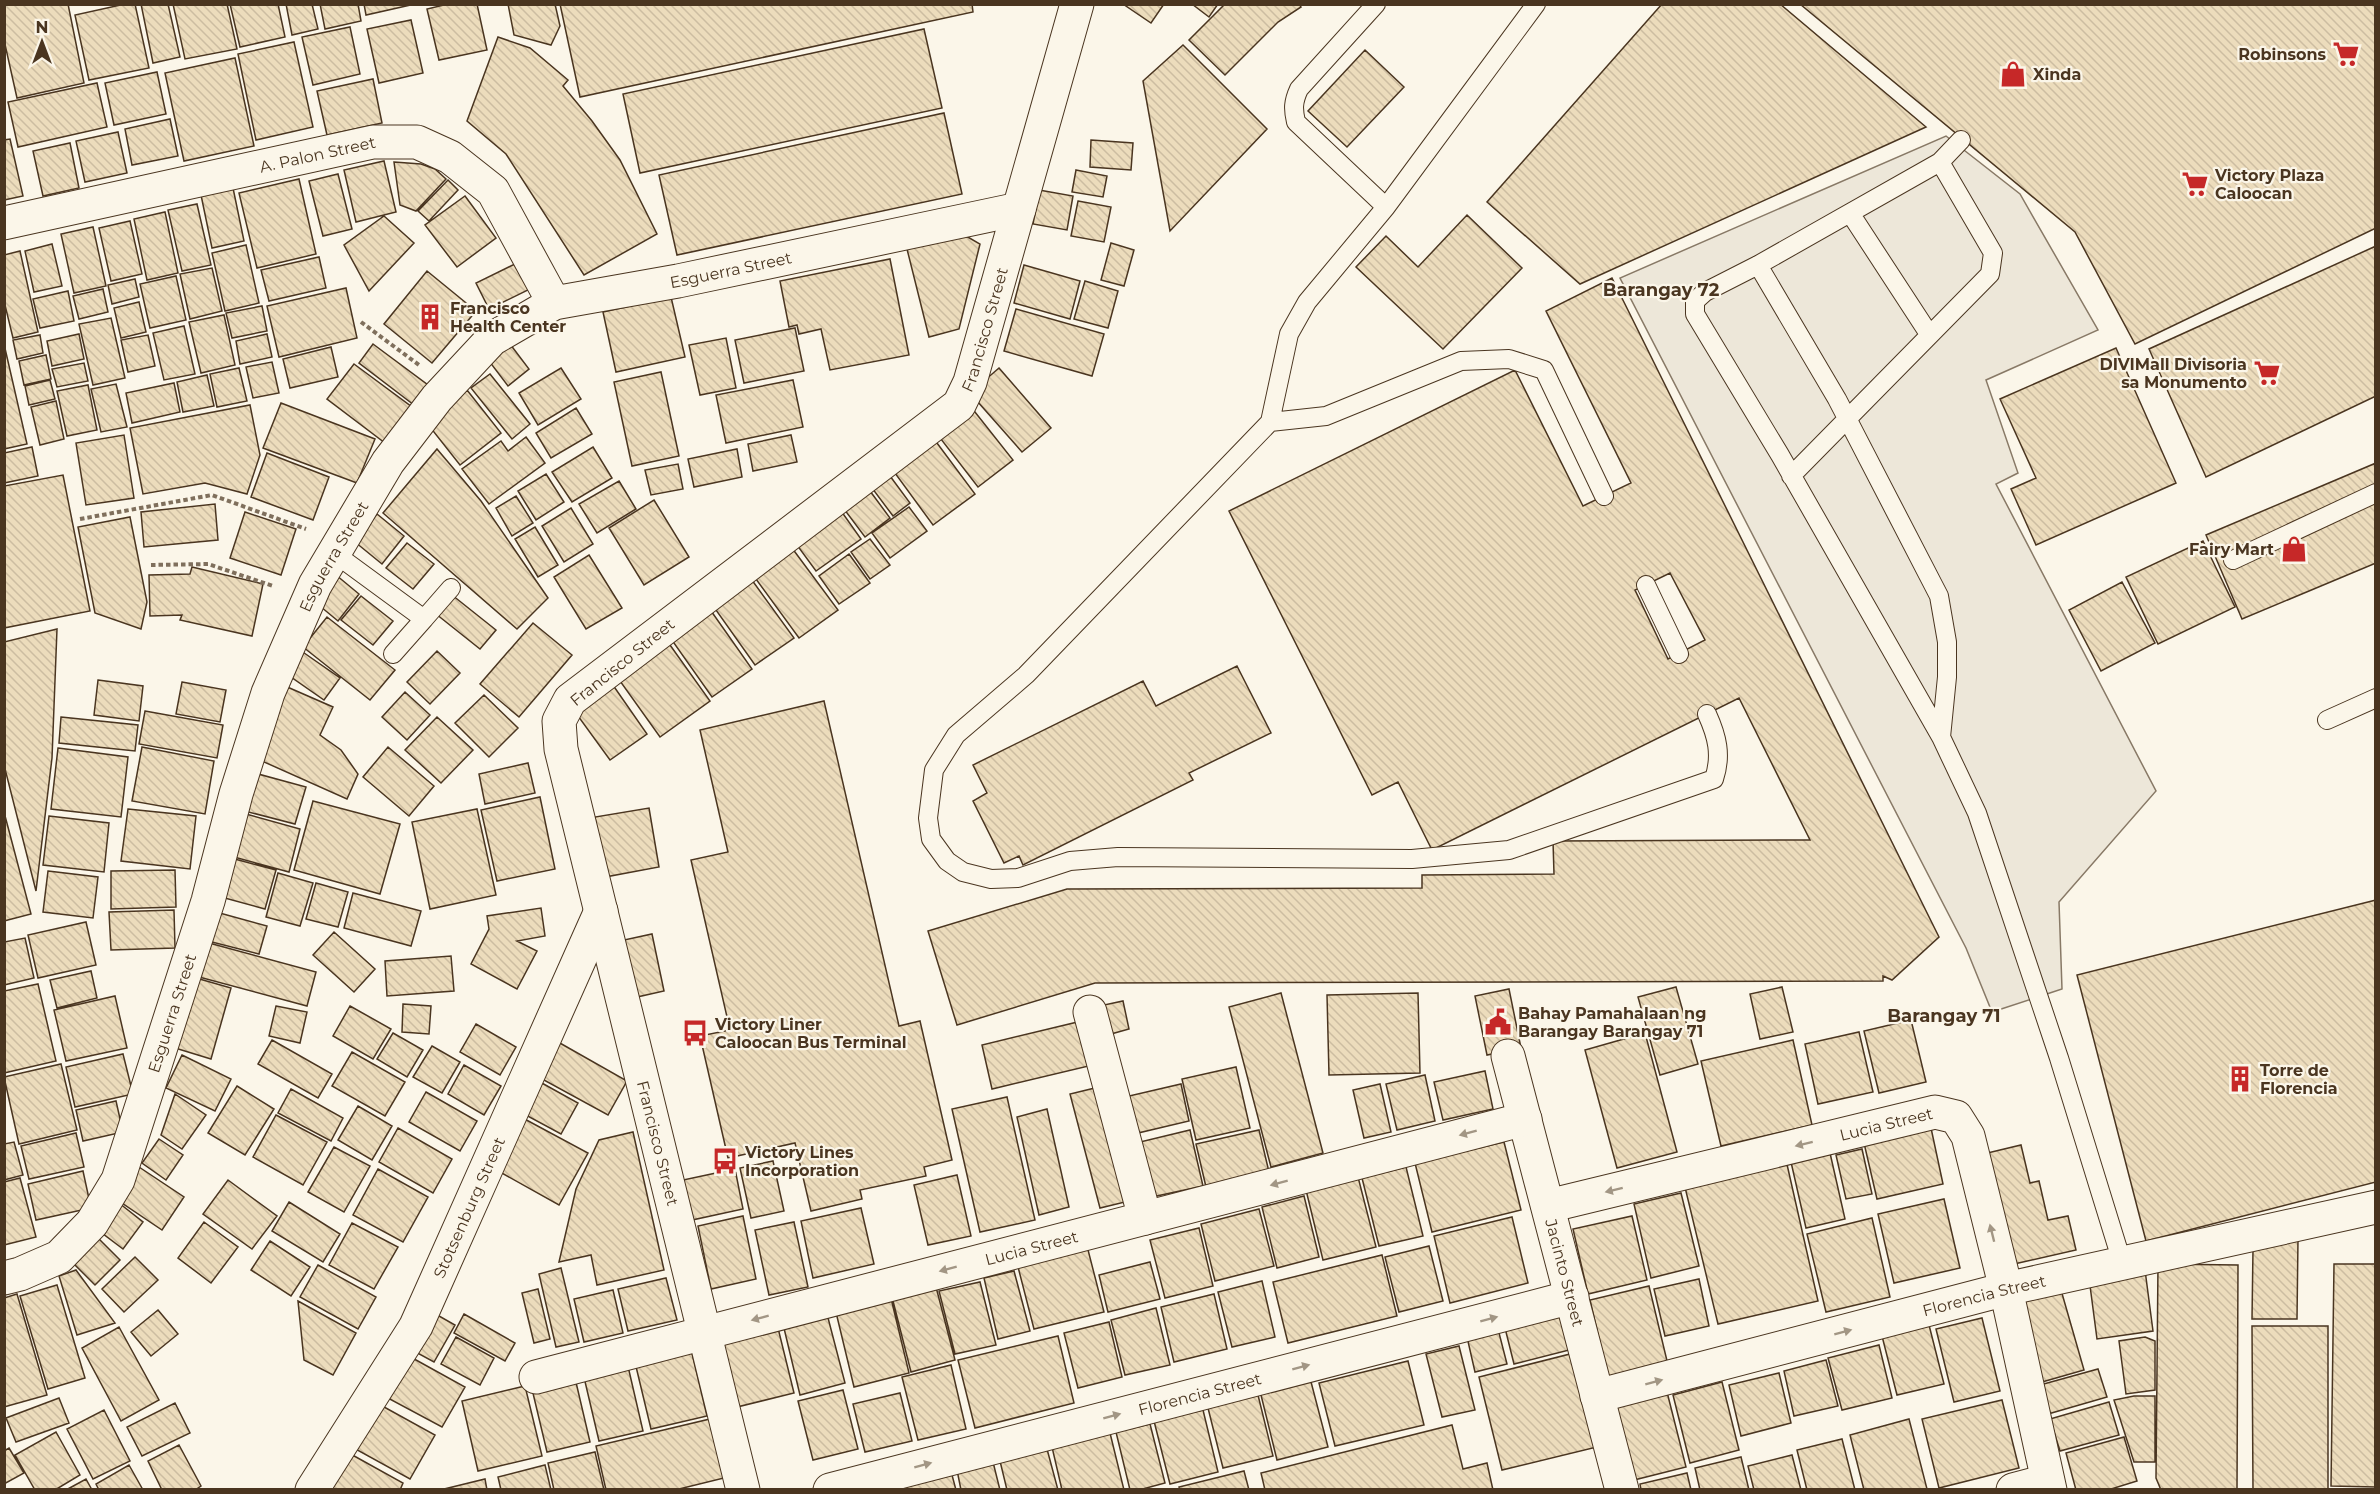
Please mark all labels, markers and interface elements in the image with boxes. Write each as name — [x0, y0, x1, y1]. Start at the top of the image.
north arrow — [12, 12, 72, 72]
text: N — [36, 18, 48, 37]
supermarket icon: Robinsons — [2331, 39, 2361, 69]
place label: Robinsons — [2238, 45, 2326, 64]
shop icon: Xinda — [1998, 59, 2028, 89]
place label: Xinda — [2033, 65, 2081, 84]
street label: A. Palon Street — [258, 133, 378, 177]
place label: Victory Plaza Caloocan — [2214, 166, 2324, 203]
supermarket icon: Victory Plaza Caloocan — [2180, 169, 2210, 199]
street label: Esguerra Street — [668, 248, 794, 292]
street label: Francisco Street — [958, 265, 1012, 395]
district label: Barangay 72 — [1603, 279, 1720, 301]
place label: Francisco Health Center — [450, 299, 566, 336]
building icon: Francisco Health Center — [415, 302, 445, 332]
place label: DIVIMall Divisoria sa Monumento — [2100, 355, 2247, 392]
supermarket icon: DIVIMall Divisoria sa Monumento — [2252, 358, 2282, 388]
street label: Esguerra Street — [296, 498, 373, 615]
shop icon: Fairy Mart — [2279, 534, 2309, 564]
place label: Fairy Mart — [2189, 540, 2274, 559]
street label: Francisco Street — [566, 614, 679, 710]
street label: Esguerra Street — [144, 951, 201, 1075]
place label: Bahay Pamahalaan ng Barangay Barangay 71 — [1518, 1004, 1706, 1041]
district label: Barangay 71 — [1887, 1005, 2001, 1027]
public building icon: Bahay Pamahalaan ng Barangay Barangay 71 — [1483, 1007, 1513, 1037]
place label: Victory Liner Caloocan Bus Terminal — [714, 1015, 907, 1052]
bus stop icon: Victory Liner Caloocan Bus Terminal — [680, 1018, 710, 1048]
place label: Torre de Florencia — [2260, 1061, 2338, 1098]
building icon: Torre de Florencia — [2225, 1064, 2255, 1094]
street label: Francisco Street — [633, 1079, 682, 1208]
street label: Lucia Street — [1838, 1104, 1935, 1145]
one-way arrow — [1459, 1129, 1477, 1139]
street label: Stotsenburg Street — [430, 1134, 509, 1281]
one-way arrow — [1794, 1139, 1813, 1149]
place label: Victory Lines Incorporation — [744, 1143, 859, 1180]
bus stop icon: Victory Lines Incorporation — [710, 1146, 740, 1176]
one-way arrow — [1270, 1178, 1288, 1188]
one-way arrow — [1605, 1185, 1623, 1195]
street label: Jacinto Street — [1541, 1216, 1588, 1329]
one-way arrow — [1986, 1223, 1996, 1242]
street label: Lucia Street — [983, 1227, 1081, 1269]
one-way arrow — [939, 1265, 958, 1275]
street label: Florencia Street — [1921, 1271, 2048, 1320]
one-way arrow — [1480, 1313, 1499, 1323]
one-way arrow — [751, 1314, 769, 1324]
one-way arrow — [1834, 1327, 1852, 1336]
one-way arrow — [1292, 1362, 1310, 1372]
street label: Florencia Street — [1136, 1369, 1264, 1419]
one-way arrow — [1645, 1376, 1663, 1386]
one-way arrow — [1103, 1411, 1121, 1421]
one-way arrow — [914, 1460, 932, 1470]

